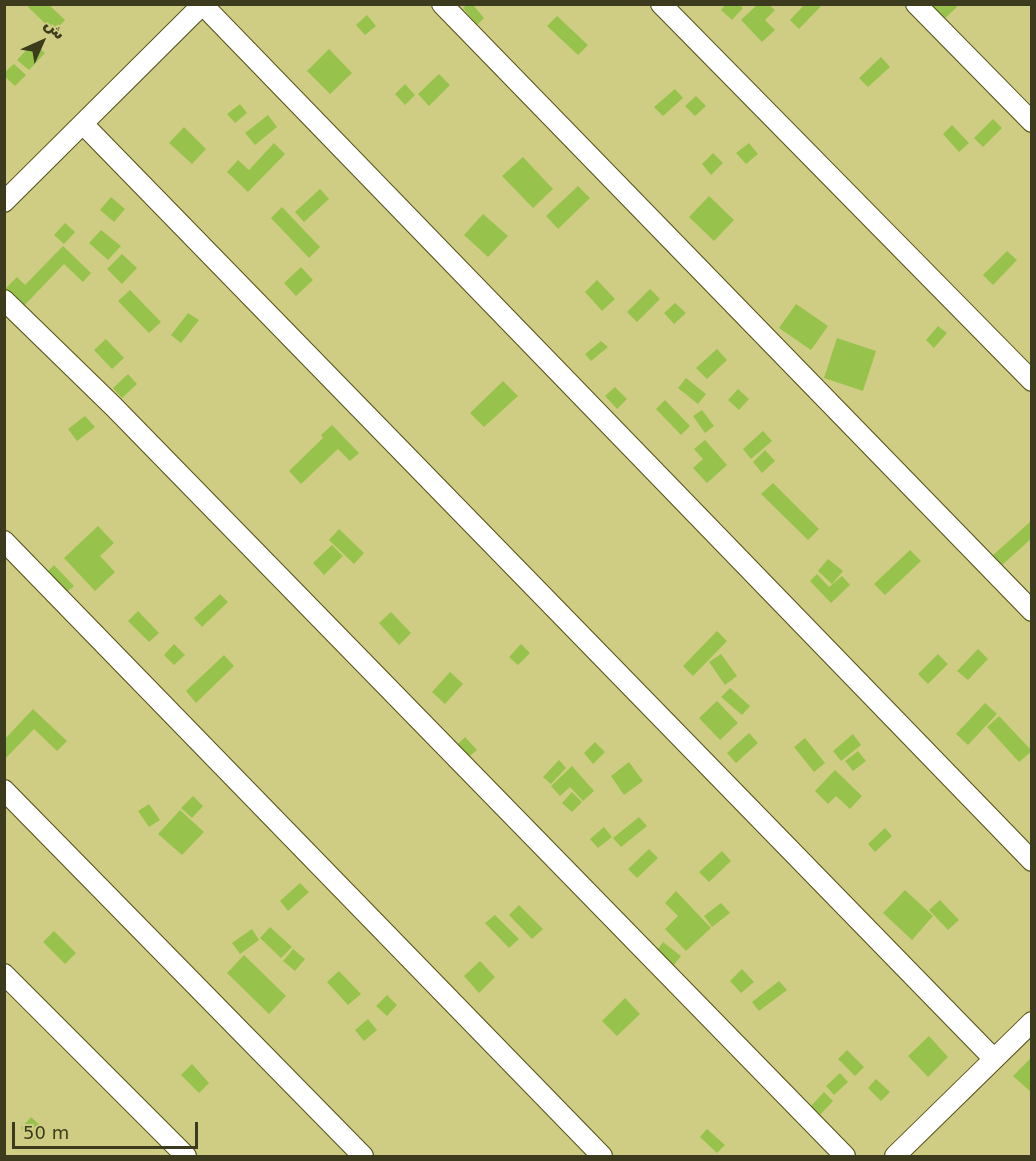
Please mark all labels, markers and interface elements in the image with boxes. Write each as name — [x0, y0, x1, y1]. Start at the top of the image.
north arrow — [12, 12, 72, 72]
text: ش — [41, 14, 70, 43]
scale bar — [15, 1110, 201, 1148]
text: 50 m — [23, 1122, 69, 1143]

